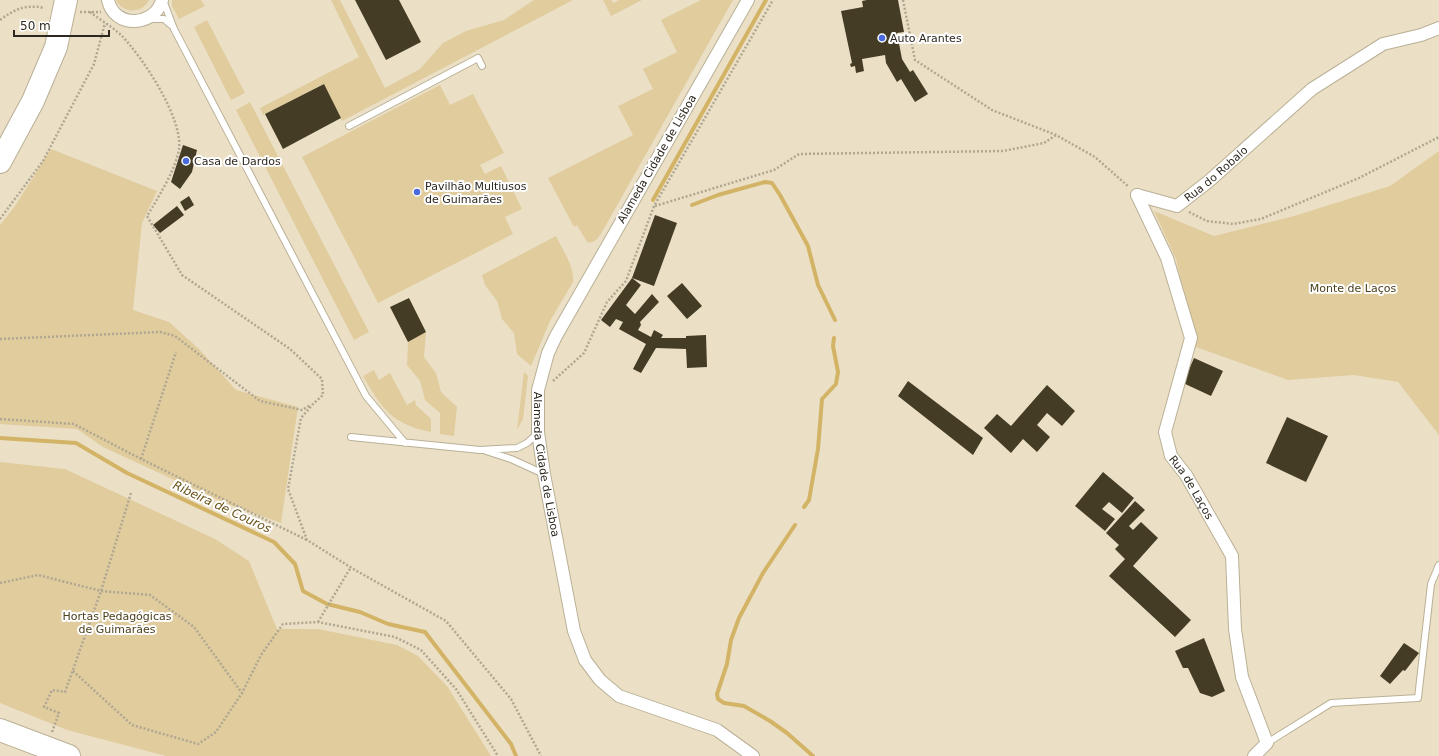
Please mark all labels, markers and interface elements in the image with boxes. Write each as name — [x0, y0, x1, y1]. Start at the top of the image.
scale bar — [14, 12, 109, 38]
text: 50 m — [20, 19, 51, 33]
place label: Auto Arantes — [890, 32, 962, 45]
marker: Auto Arantes — [877, 33, 887, 43]
street label: Alameda Cidade de Lisboa — [615, 92, 699, 226]
street label: Rua do Robalo — [1182, 143, 1250, 204]
place label: Casa de Dardos — [194, 155, 281, 168]
marker: Casa de Dardos — [181, 156, 191, 166]
place label: Pavilhão Multiusos de Guimarães — [425, 180, 527, 206]
marker: Pavilhão Multiusos de Guimarães — [412, 187, 422, 197]
park label: Monte de Laços — [1310, 282, 1396, 295]
street label: Alameda Cidade de Lisboa — [532, 392, 562, 538]
street label: Rua de Laços — [1166, 453, 1216, 522]
water label: Ribeira de Couros — [171, 478, 273, 536]
park label: Hortas Pedagógicas de Guimarães — [63, 610, 172, 636]

